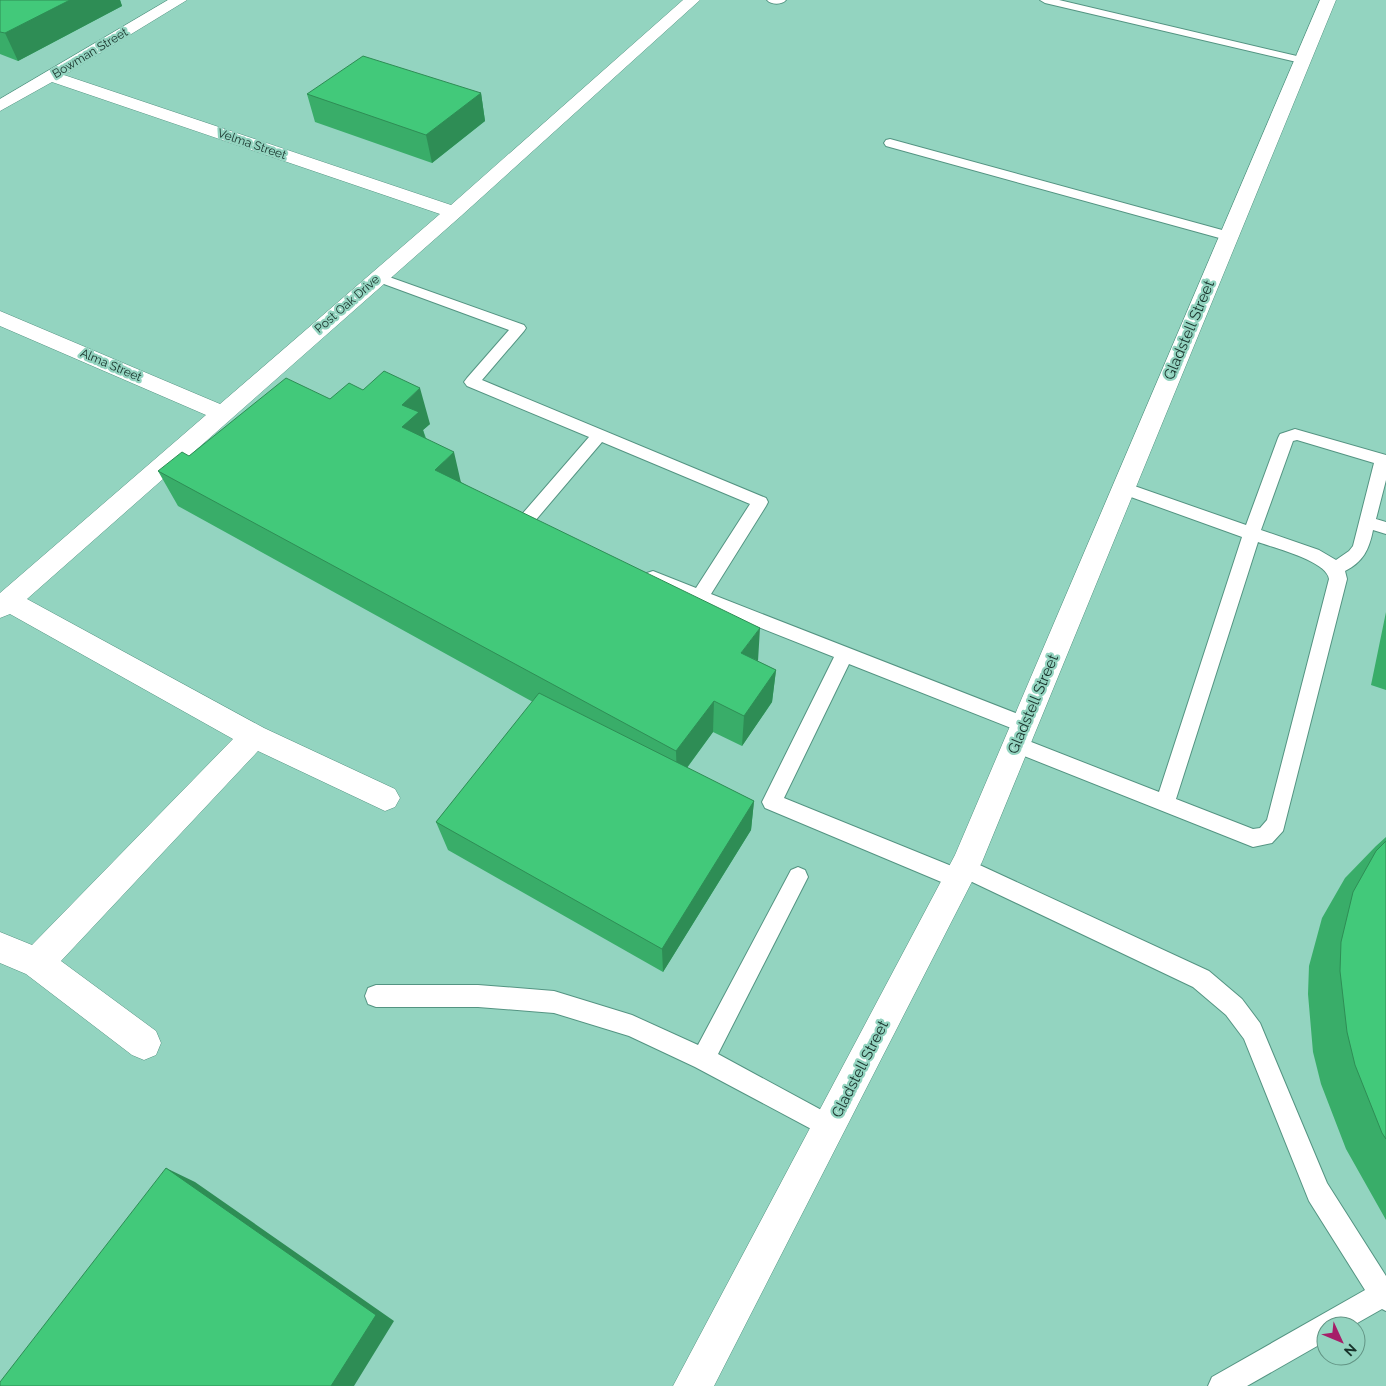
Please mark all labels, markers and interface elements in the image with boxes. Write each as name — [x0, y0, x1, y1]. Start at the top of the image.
street label: Bowman Street — [50, 25, 130, 81]
street label: Velma Street — [216, 126, 288, 162]
street label: Post Oak Drive — [312, 272, 382, 336]
street label: Gladstell Street — [1160, 278, 1218, 382]
street label: Alma Street — [78, 346, 144, 384]
street label: Gladstell Street — [1004, 652, 1062, 756]
street label: Gladstell Street — [828, 1018, 892, 1120]
north arrow — [1316, 1316, 1366, 1366]
text: N — [1341, 1341, 1360, 1359]

